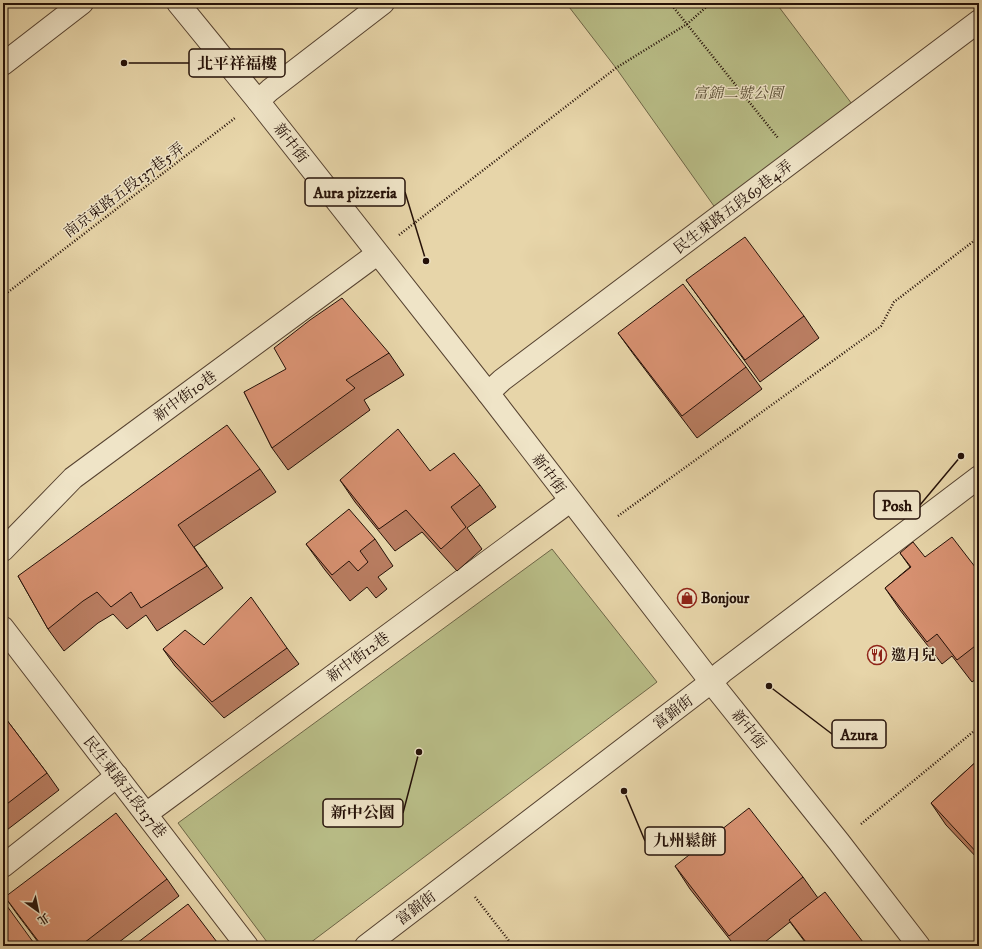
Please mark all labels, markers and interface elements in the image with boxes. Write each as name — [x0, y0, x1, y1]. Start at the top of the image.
callout: 北平祥福樓 — [189, 49, 285, 77]
text: 北平祥福樓 — [197, 54, 277, 74]
park label: 富錦二號公園 — [693, 84, 785, 103]
street label: 新中街 — [269, 120, 312, 167]
street label: 南京東路五段137巷5弄 — [60, 139, 189, 242]
street label: 民生東路五段69巷4弄 — [670, 157, 796, 258]
callout: Aura pizzeria — [305, 178, 405, 206]
text: Aura pizzeria — [312, 183, 398, 203]
street label: 新中街10巷 — [150, 367, 221, 426]
street label: 新中街 — [527, 451, 570, 498]
callout: Posh — [874, 491, 920, 519]
text: Posh — [882, 496, 913, 516]
shop icon: Bonjour — [676, 587, 698, 609]
place label: Bonjour — [701, 589, 750, 608]
street label: 新中街12巷 — [323, 628, 393, 687]
restaurant icon: 邀月兒 — [866, 644, 888, 666]
place label: 邀月兒 — [891, 646, 936, 665]
street label: 富錦街 — [650, 691, 697, 734]
street label: 新中街 — [727, 706, 770, 753]
callout: Azura — [832, 720, 886, 748]
text: Azura — [839, 725, 879, 745]
street label: 民生東路五段137巷 — [79, 733, 170, 842]
callout: 新中公園 — [323, 799, 403, 827]
text: 新中公園 — [331, 803, 395, 823]
callout: 九州鬆餅 — [645, 827, 725, 855]
text: 九州鬆餅 — [653, 831, 717, 851]
street label: 富錦街 — [393, 887, 440, 930]
north arrow — [18, 891, 58, 931]
text: 北 — [34, 910, 51, 927]

